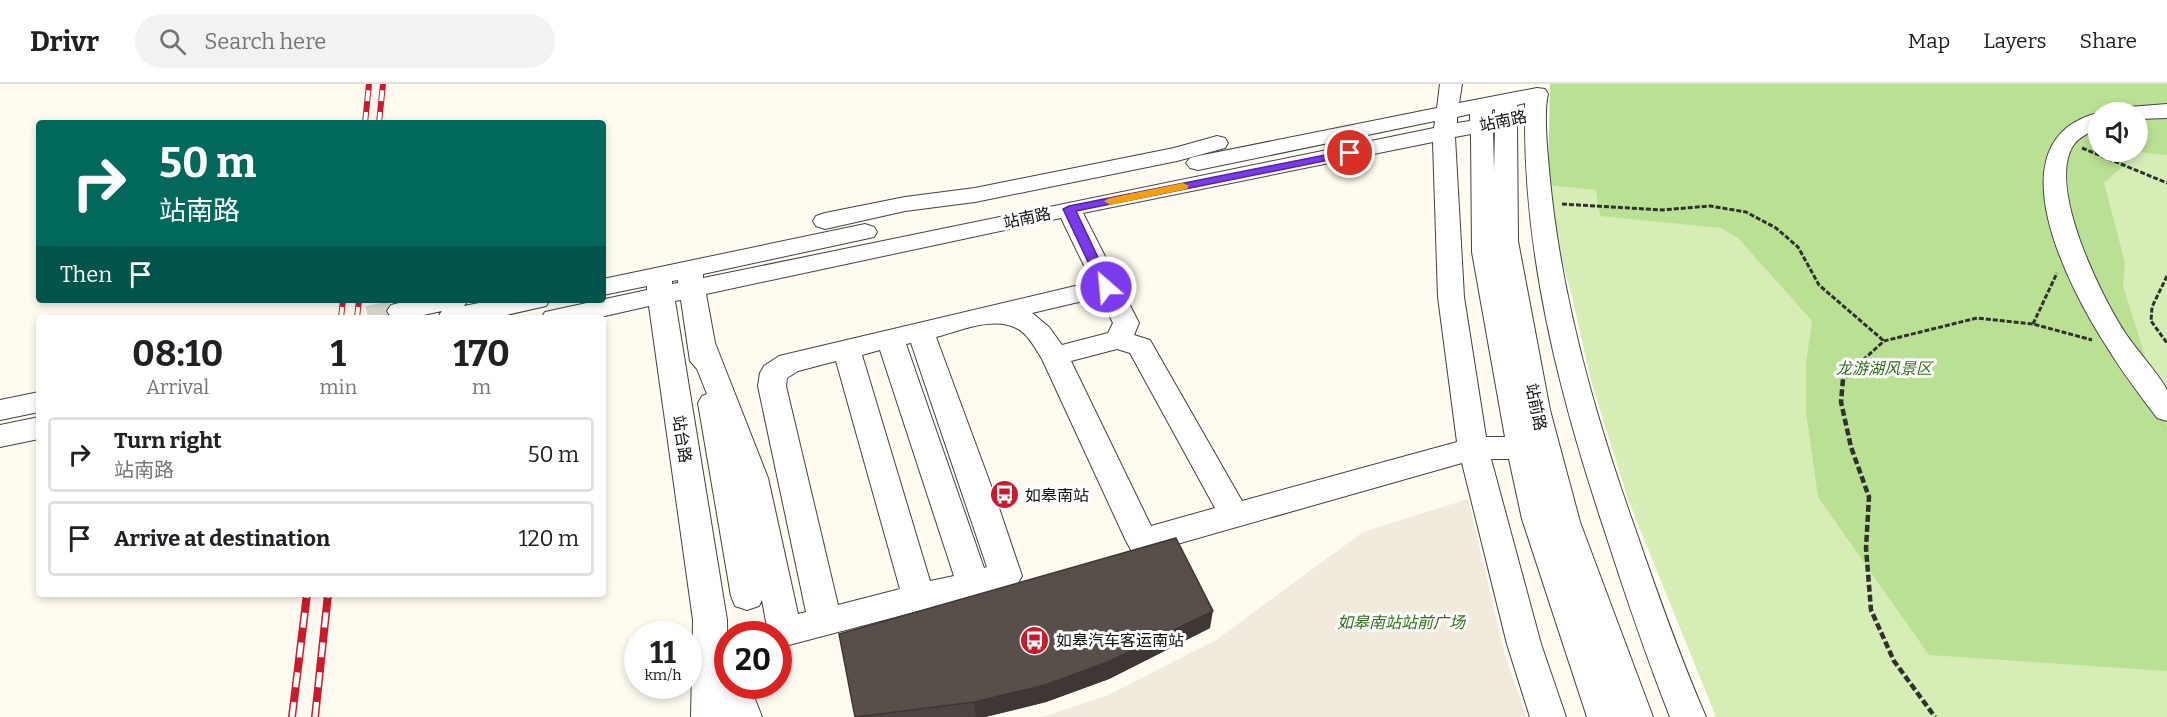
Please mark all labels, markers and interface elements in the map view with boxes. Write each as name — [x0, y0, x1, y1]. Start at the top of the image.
search box — [135, 14, 555, 68]
text: Drivr — [30, 25, 99, 58]
icon: search — [156, 25, 189, 58]
text: Search here — [204, 28, 326, 55]
text: Map — [1908, 28, 1950, 54]
text: Layers — [1983, 28, 2047, 54]
text: Share — [2080, 28, 2137, 54]
map controls — [2088, 102, 2148, 162]
button: sound — [2088, 102, 2148, 162]
street label: 站南路 — [1478, 107, 1528, 135]
pin — [1324, 127, 1375, 178]
icon: arrive — [1333, 136, 1366, 169]
text: 50 m — [159, 138, 256, 188]
icon: right — [60, 144, 138, 222]
text: 站南路 — [159, 195, 240, 227]
street label: 站南路 — [1002, 204, 1052, 232]
position arrow — [1074, 255, 1138, 319]
icon: arrive — [124, 258, 157, 291]
text: Then — [60, 261, 112, 288]
text: 08:10 — [132, 332, 223, 376]
text: 1 — [330, 332, 346, 376]
text: 170 — [453, 332, 510, 376]
park label: 龙游湖风景区 — [1836, 359, 1934, 378]
text: Arrival — [146, 375, 209, 399]
text: min — [319, 375, 357, 399]
text: m — [472, 375, 491, 399]
street label: 站前路 — [1522, 382, 1550, 432]
street label: 站台路 — [669, 414, 695, 464]
text: Turn right — [114, 427, 222, 454]
icon: right — [63, 438, 96, 471]
text: 50 m — [528, 441, 579, 468]
text: 站南路 — [114, 458, 174, 482]
bus stop icon: 如皋南站 — [988, 479, 1020, 511]
place label: 如皋南站 — [1025, 486, 1089, 505]
icon: arrive — [63, 522, 96, 555]
text: Arrive at destination — [114, 525, 330, 552]
text: 120 m — [519, 525, 579, 552]
park label: 如皋南站站前广场 — [1337, 613, 1467, 632]
speed limit sign: 20 — [714, 621, 792, 699]
bus stop icon: 如皋汽车客运南站 — [1019, 624, 1051, 656]
place label: 如皋汽车客运南站 — [1056, 631, 1184, 650]
text: 11 — [650, 635, 676, 671]
text: km/h — [644, 666, 682, 684]

